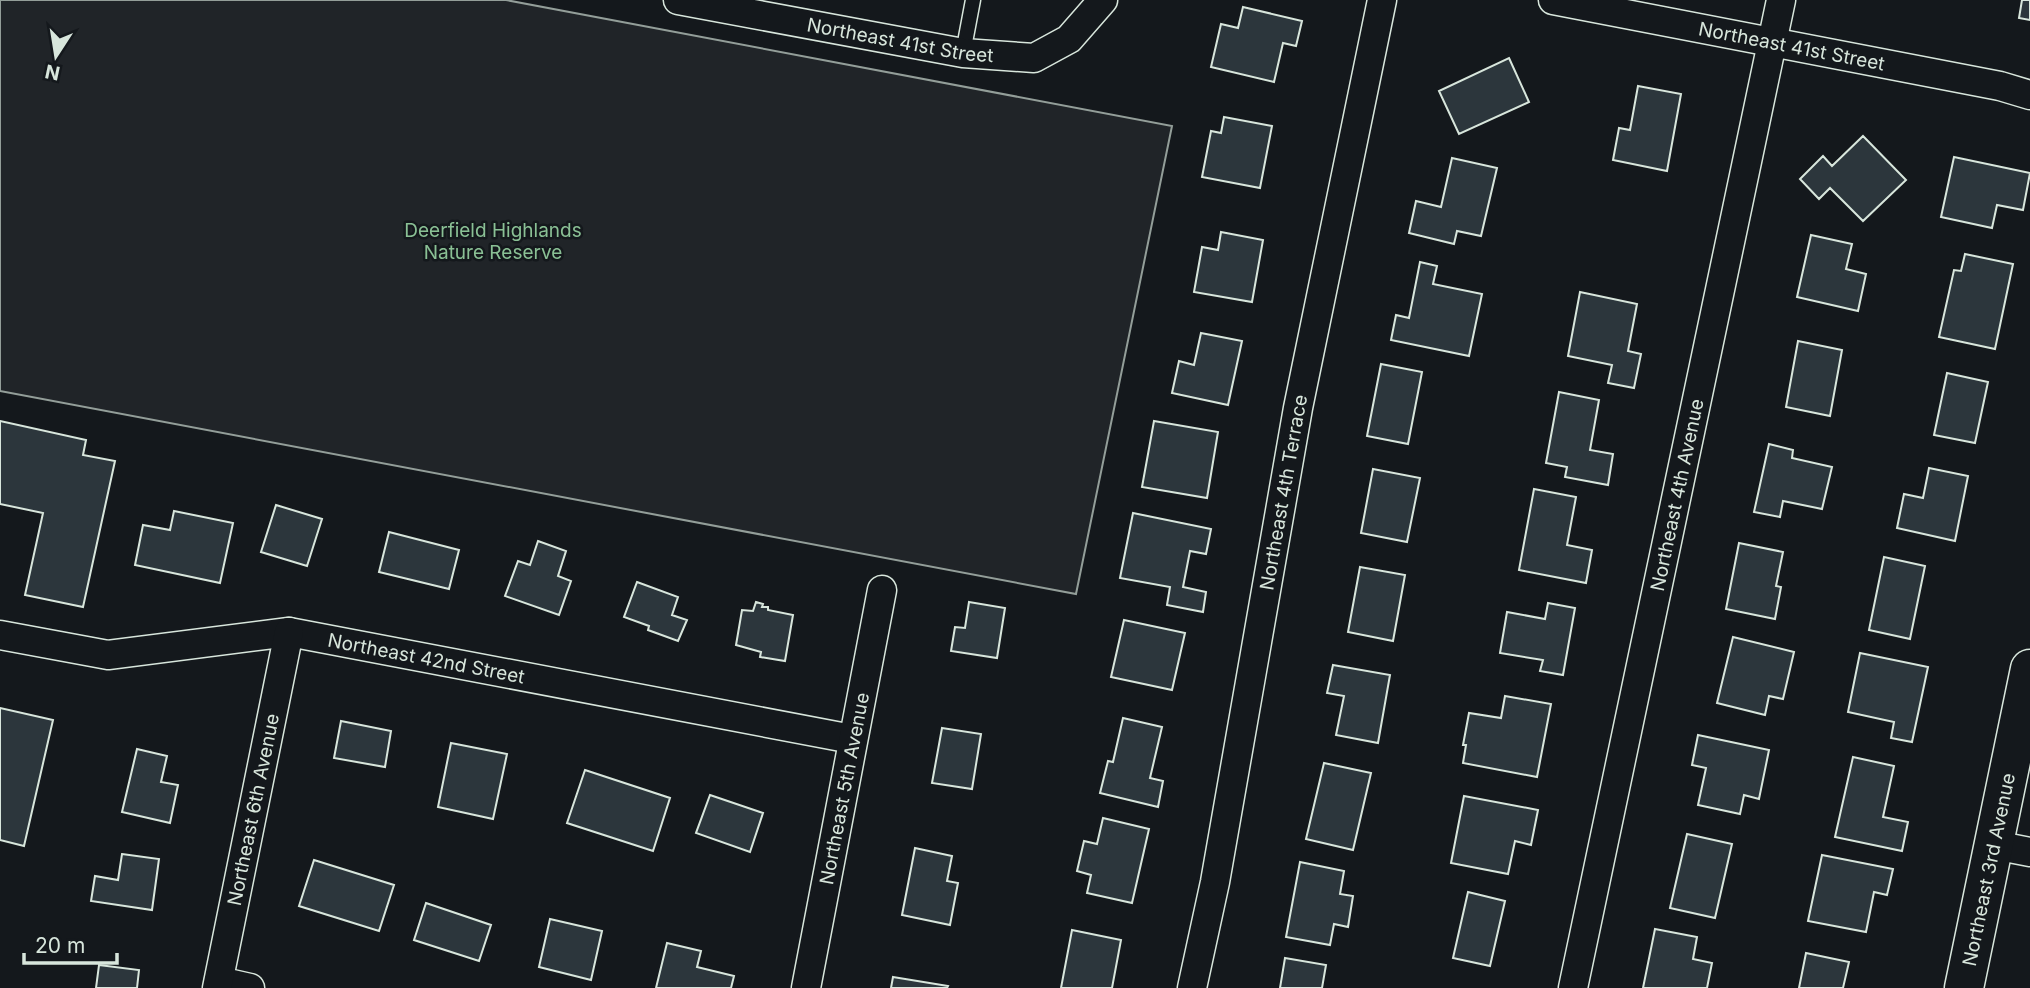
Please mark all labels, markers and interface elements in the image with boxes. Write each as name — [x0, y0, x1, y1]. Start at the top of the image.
street label: Northeast 41st Street — [805, 13, 994, 67]
street label: Northeast 41st Street — [1697, 17, 1887, 75]
north arrow — [21, 21, 91, 91]
text: N — [43, 59, 62, 85]
park label: Deerfield Highlands Nature Reserve — [404, 219, 582, 264]
street label: Northeast 4th Terrace — [1255, 392, 1312, 592]
street label: Northeast 4th Avenue — [1645, 397, 1708, 593]
street label: Northeast 42nd Street — [326, 628, 527, 688]
street label: Northeast 5th Avenue — [814, 691, 874, 887]
street label: Northeast 6th Avenue — [222, 711, 284, 908]
street label: Northeast 3rd Avenue — [1957, 771, 2020, 968]
scale bar — [24, 922, 117, 966]
text: 20 m — [35, 933, 85, 958]

